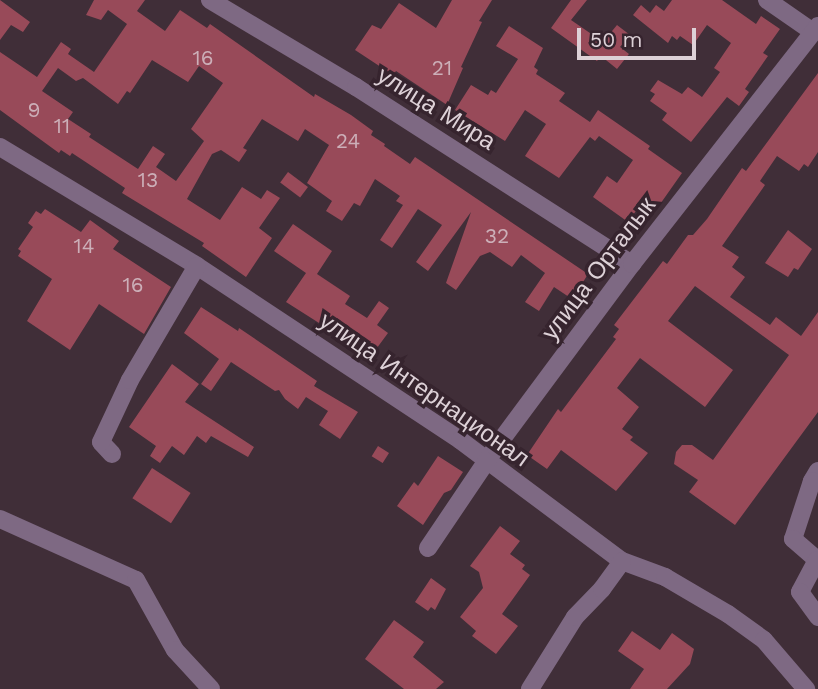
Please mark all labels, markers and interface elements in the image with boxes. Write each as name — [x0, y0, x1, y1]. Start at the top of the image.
scale bar — [580, 14, 699, 58]
text: 50 m — [590, 27, 642, 52]
house number: 16 — [193, 45, 213, 71]
house number: 21 — [432, 55, 452, 81]
street label: улица Мира — [371, 61, 501, 157]
house number: 9 — [28, 97, 40, 123]
house number: 11 — [54, 113, 70, 139]
house number: 24 — [336, 128, 360, 154]
house number: 13 — [138, 167, 158, 193]
street label: улица Орталык — [536, 192, 662, 346]
house number: 32 — [485, 223, 509, 249]
house number: 14 — [73, 233, 95, 259]
house number: 16 — [123, 272, 143, 298]
street label: улица Интернационал — [313, 307, 535, 473]

